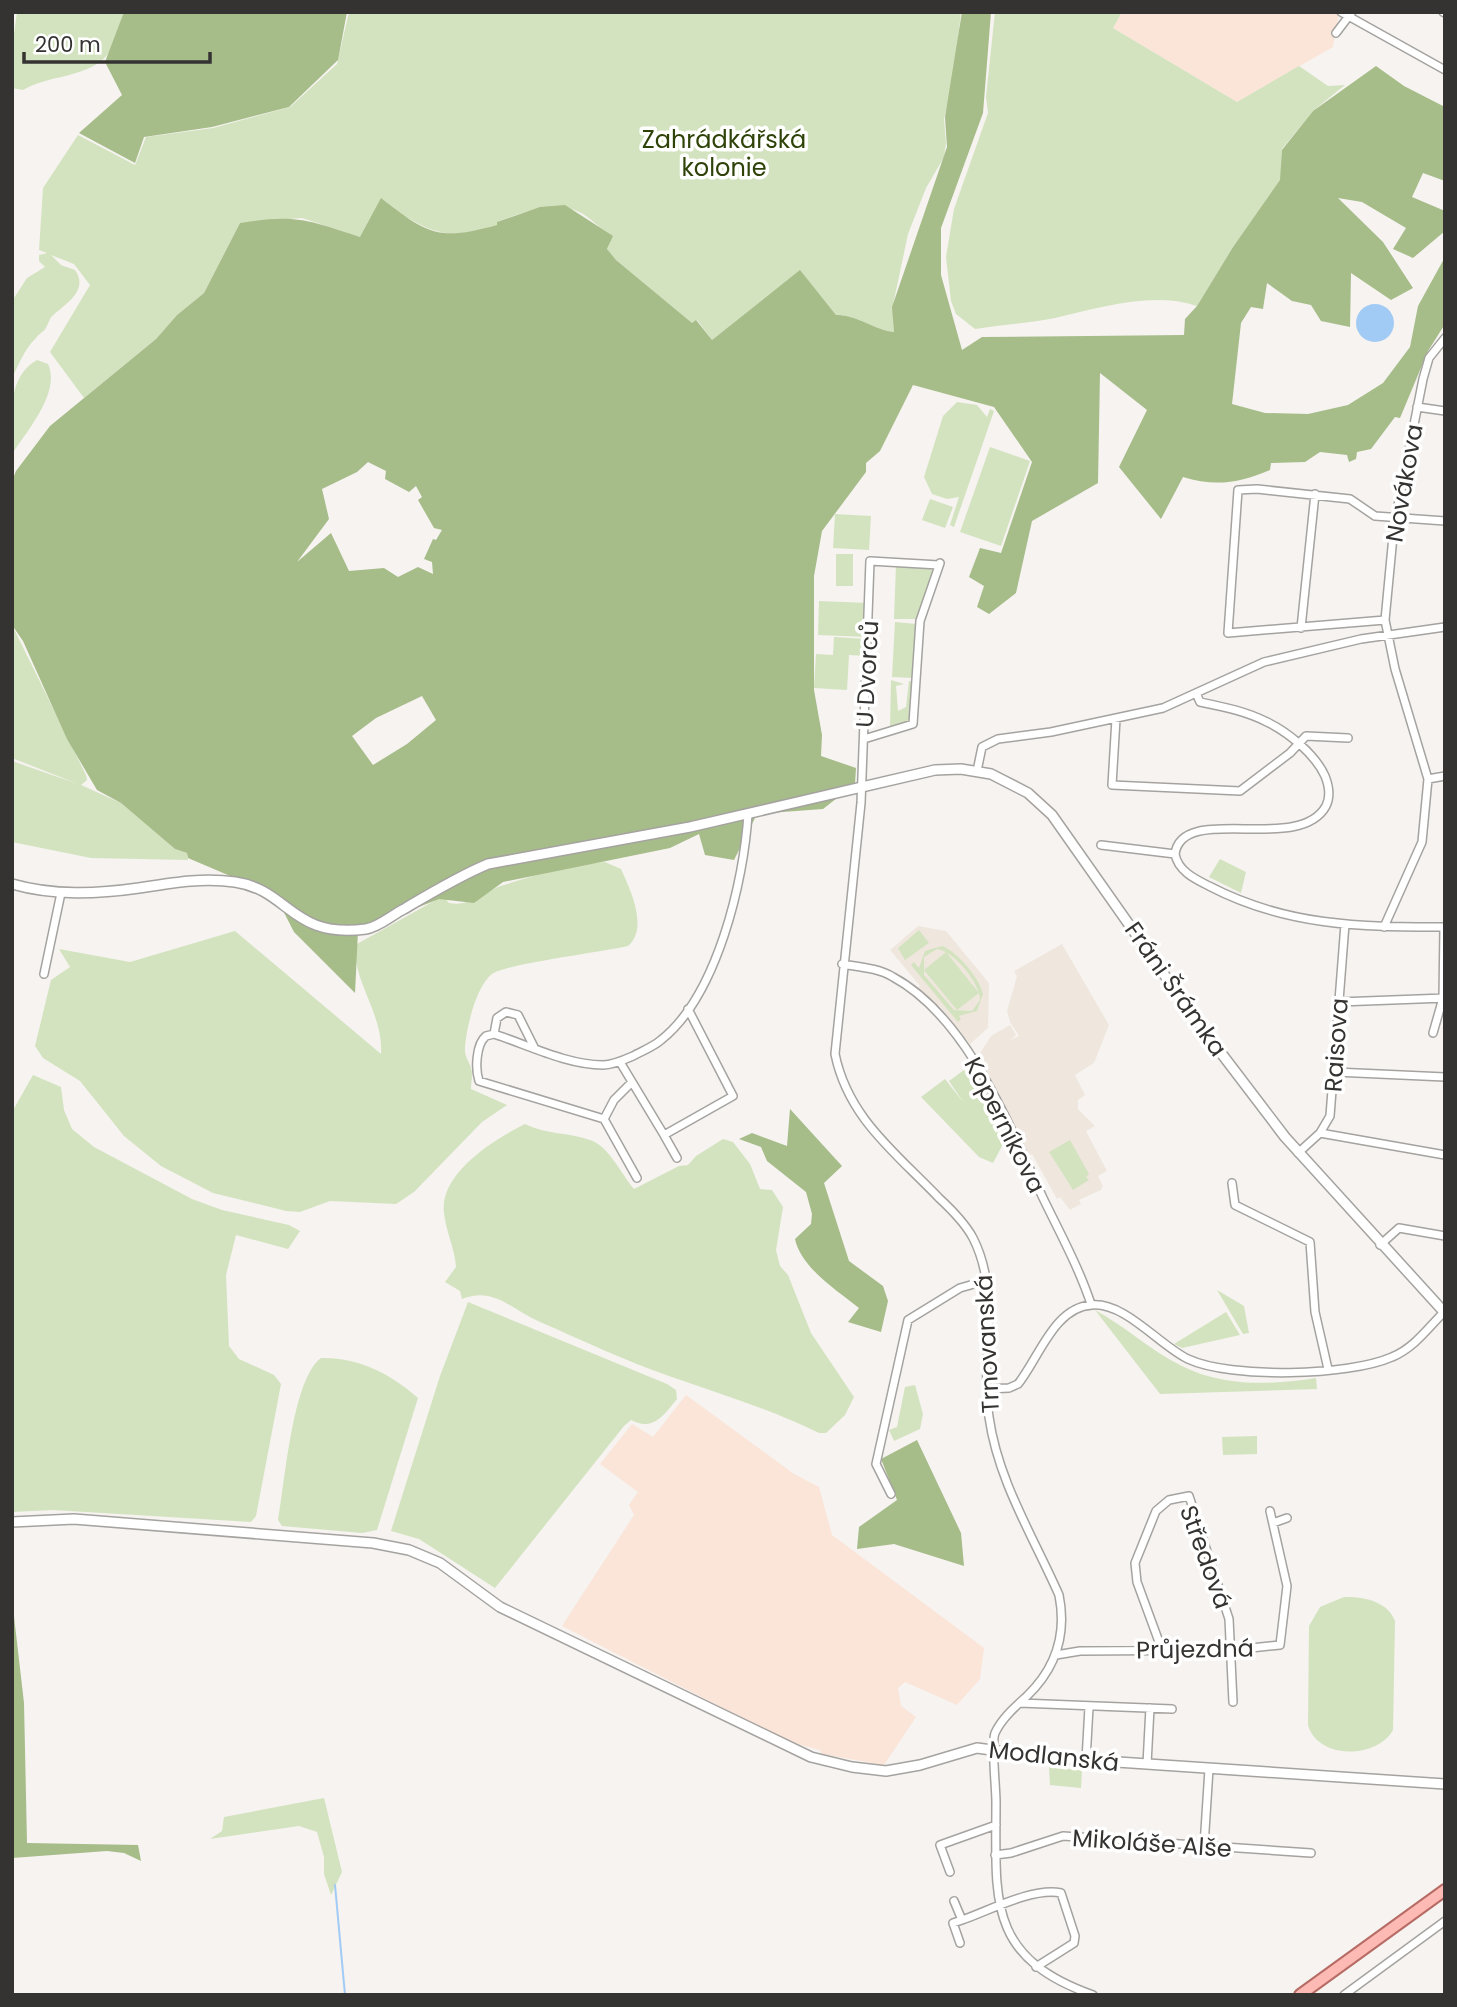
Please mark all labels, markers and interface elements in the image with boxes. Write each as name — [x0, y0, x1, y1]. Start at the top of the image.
scale bar — [24, 21, 210, 65]
text: 200 m — [35, 30, 101, 59]
park label: Zahrádkářská kolonie — [642, 123, 806, 184]
street label: Novákova — [1377, 421, 1431, 545]
street label: U Dvorců — [848, 620, 886, 728]
street label: Fráni Šrámka — [1117, 915, 1235, 1063]
street label: Raisova — [1316, 997, 1356, 1093]
street label: Koperníkova — [957, 1051, 1053, 1199]
street label: Trnovanská — [967, 1274, 1007, 1414]
street label: Středová — [1172, 1501, 1240, 1613]
street label: Průjezdná — [1136, 1631, 1254, 1667]
street label: Modlanská — [987, 1733, 1121, 1779]
street label: Mikoláše Alše — [1071, 1821, 1233, 1865]

